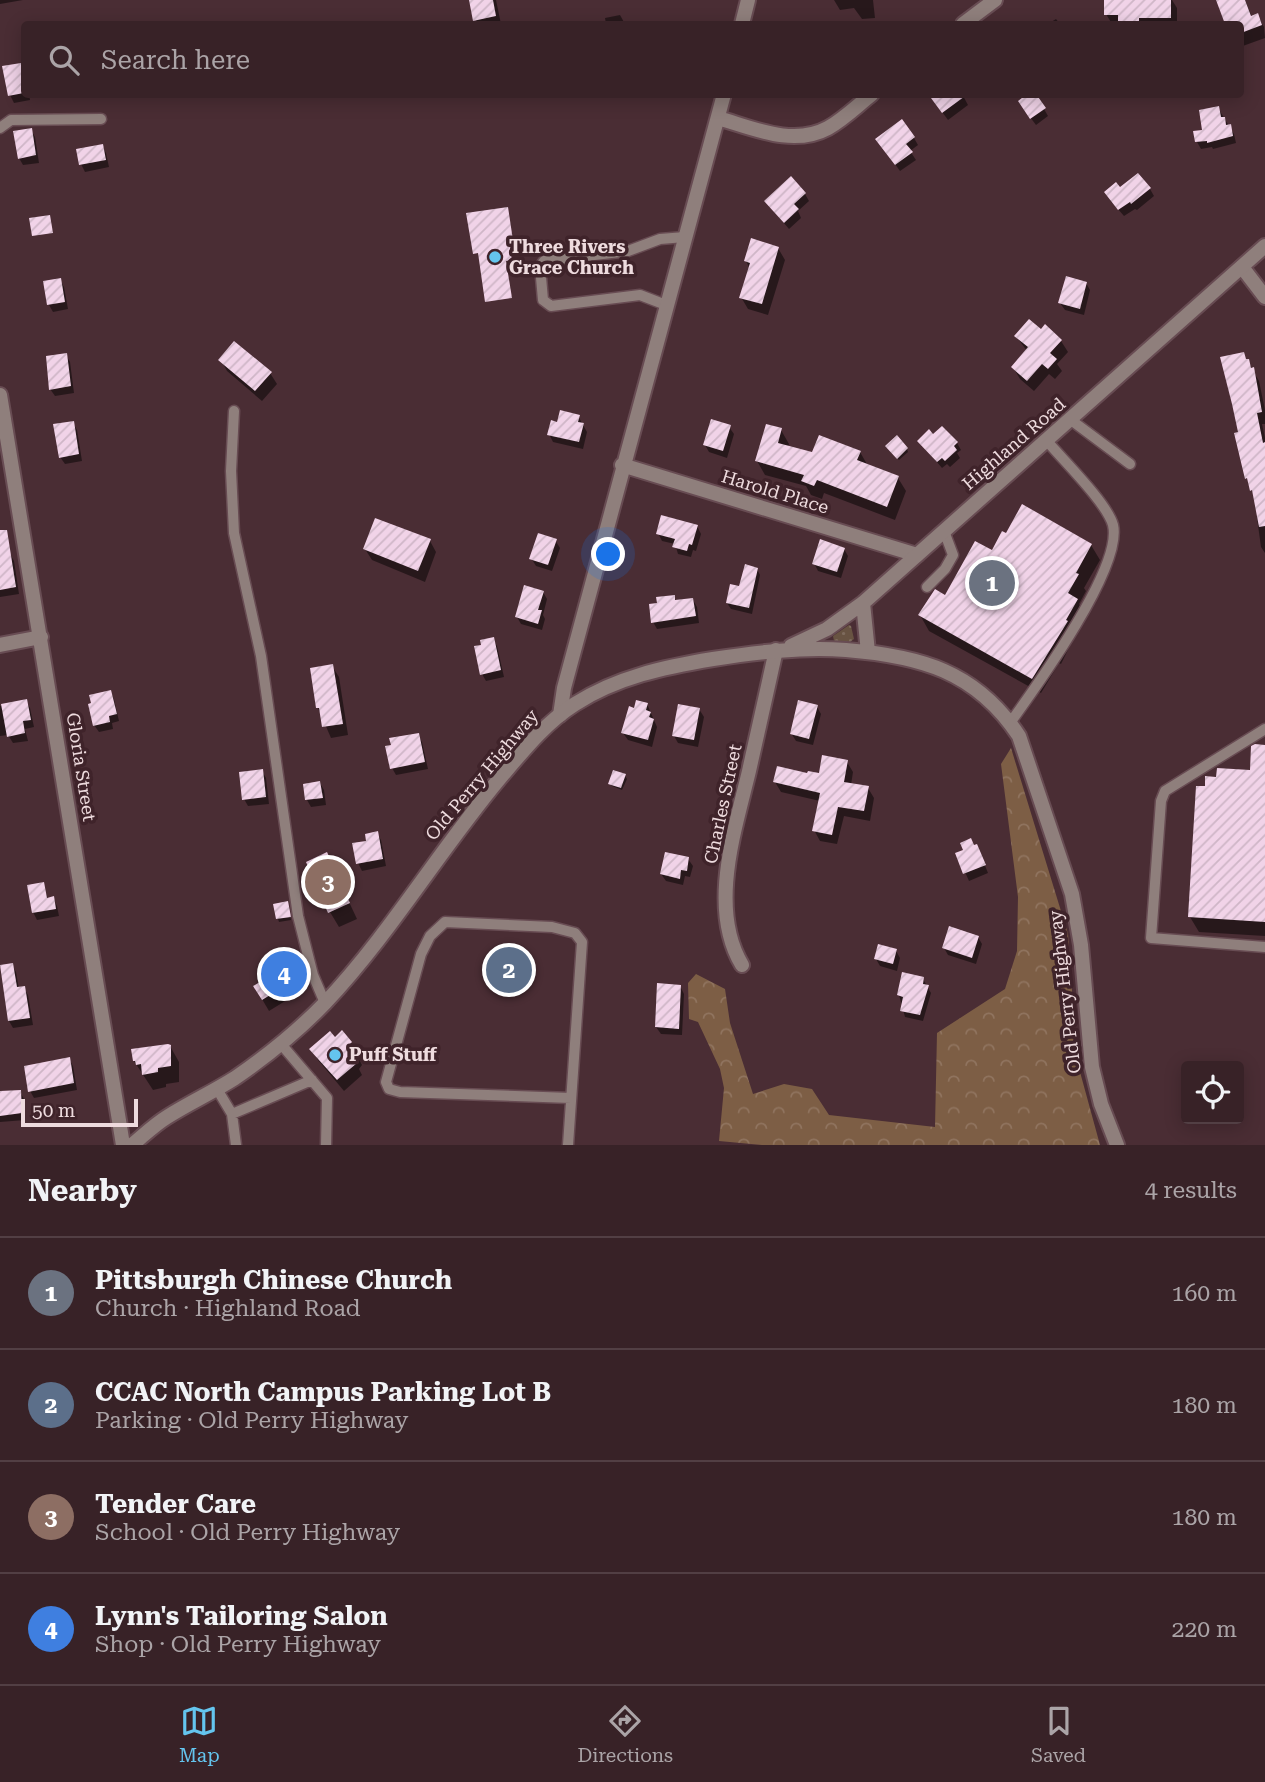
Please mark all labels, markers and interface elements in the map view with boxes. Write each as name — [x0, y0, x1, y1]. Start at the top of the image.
search box — [21, 21, 1244, 98]
icon: search — [45, 41, 83, 79]
text: Search here — [101, 45, 250, 75]
place label: Three Rivers Grace Church — [509, 236, 634, 278]
marker: Three Rivers Grace Church — [487, 249, 503, 265]
street label: Highland Road — [958, 393, 1070, 494]
street label: Harold Place — [719, 465, 831, 518]
your location — [591, 537, 625, 571]
pin: 1 — [969, 557, 1015, 609]
street label: Old Perry Highway — [421, 705, 543, 844]
street label: Gloria Street — [63, 711, 100, 823]
street label: Charles Street — [700, 742, 746, 866]
pin: 3 — [305, 856, 351, 908]
street label: Old Perry Highway — [1044, 909, 1085, 1075]
pin: 2 — [486, 944, 532, 996]
pin: 4 — [261, 948, 307, 1000]
place label: Puff Stuff — [349, 1044, 438, 1065]
marker: Puff Stuff — [327, 1047, 343, 1063]
map controls — [1181, 1061, 1244, 1124]
button: locate — [1181, 1061, 1244, 1124]
scale bar — [21, 1096, 138, 1128]
text: 50 m — [32, 1099, 75, 1122]
text: Nearby — [28, 1173, 137, 1208]
text: 4 results — [1145, 1177, 1237, 1204]
text: Pittsburgh Chinese Church — [95, 1265, 452, 1295]
text: 1 — [45, 1280, 57, 1307]
text: 160 m — [1172, 1280, 1237, 1307]
text: Church · Highland Road — [95, 1295, 360, 1322]
text: CCAC North Campus Parking Lot B — [95, 1377, 551, 1407]
text: 2 — [45, 1392, 57, 1419]
text: 180 m — [1172, 1392, 1237, 1419]
text: Parking · Old Perry Highway — [95, 1407, 408, 1434]
text: Tender Care — [95, 1489, 256, 1519]
text: 3 — [45, 1504, 57, 1531]
text: 180 m — [1172, 1504, 1237, 1531]
text: School · Old Perry Highway — [95, 1519, 400, 1546]
text: Lynn's Tailoring Salon — [95, 1601, 388, 1631]
text: 4 — [45, 1616, 57, 1643]
text: 220 m — [1172, 1616, 1237, 1643]
text: Shop · Old Perry Highway — [95, 1631, 381, 1658]
tab: Map — [179, 1702, 220, 1767]
tab: Directions — [577, 1702, 673, 1767]
tab: Saved — [1031, 1702, 1086, 1767]

